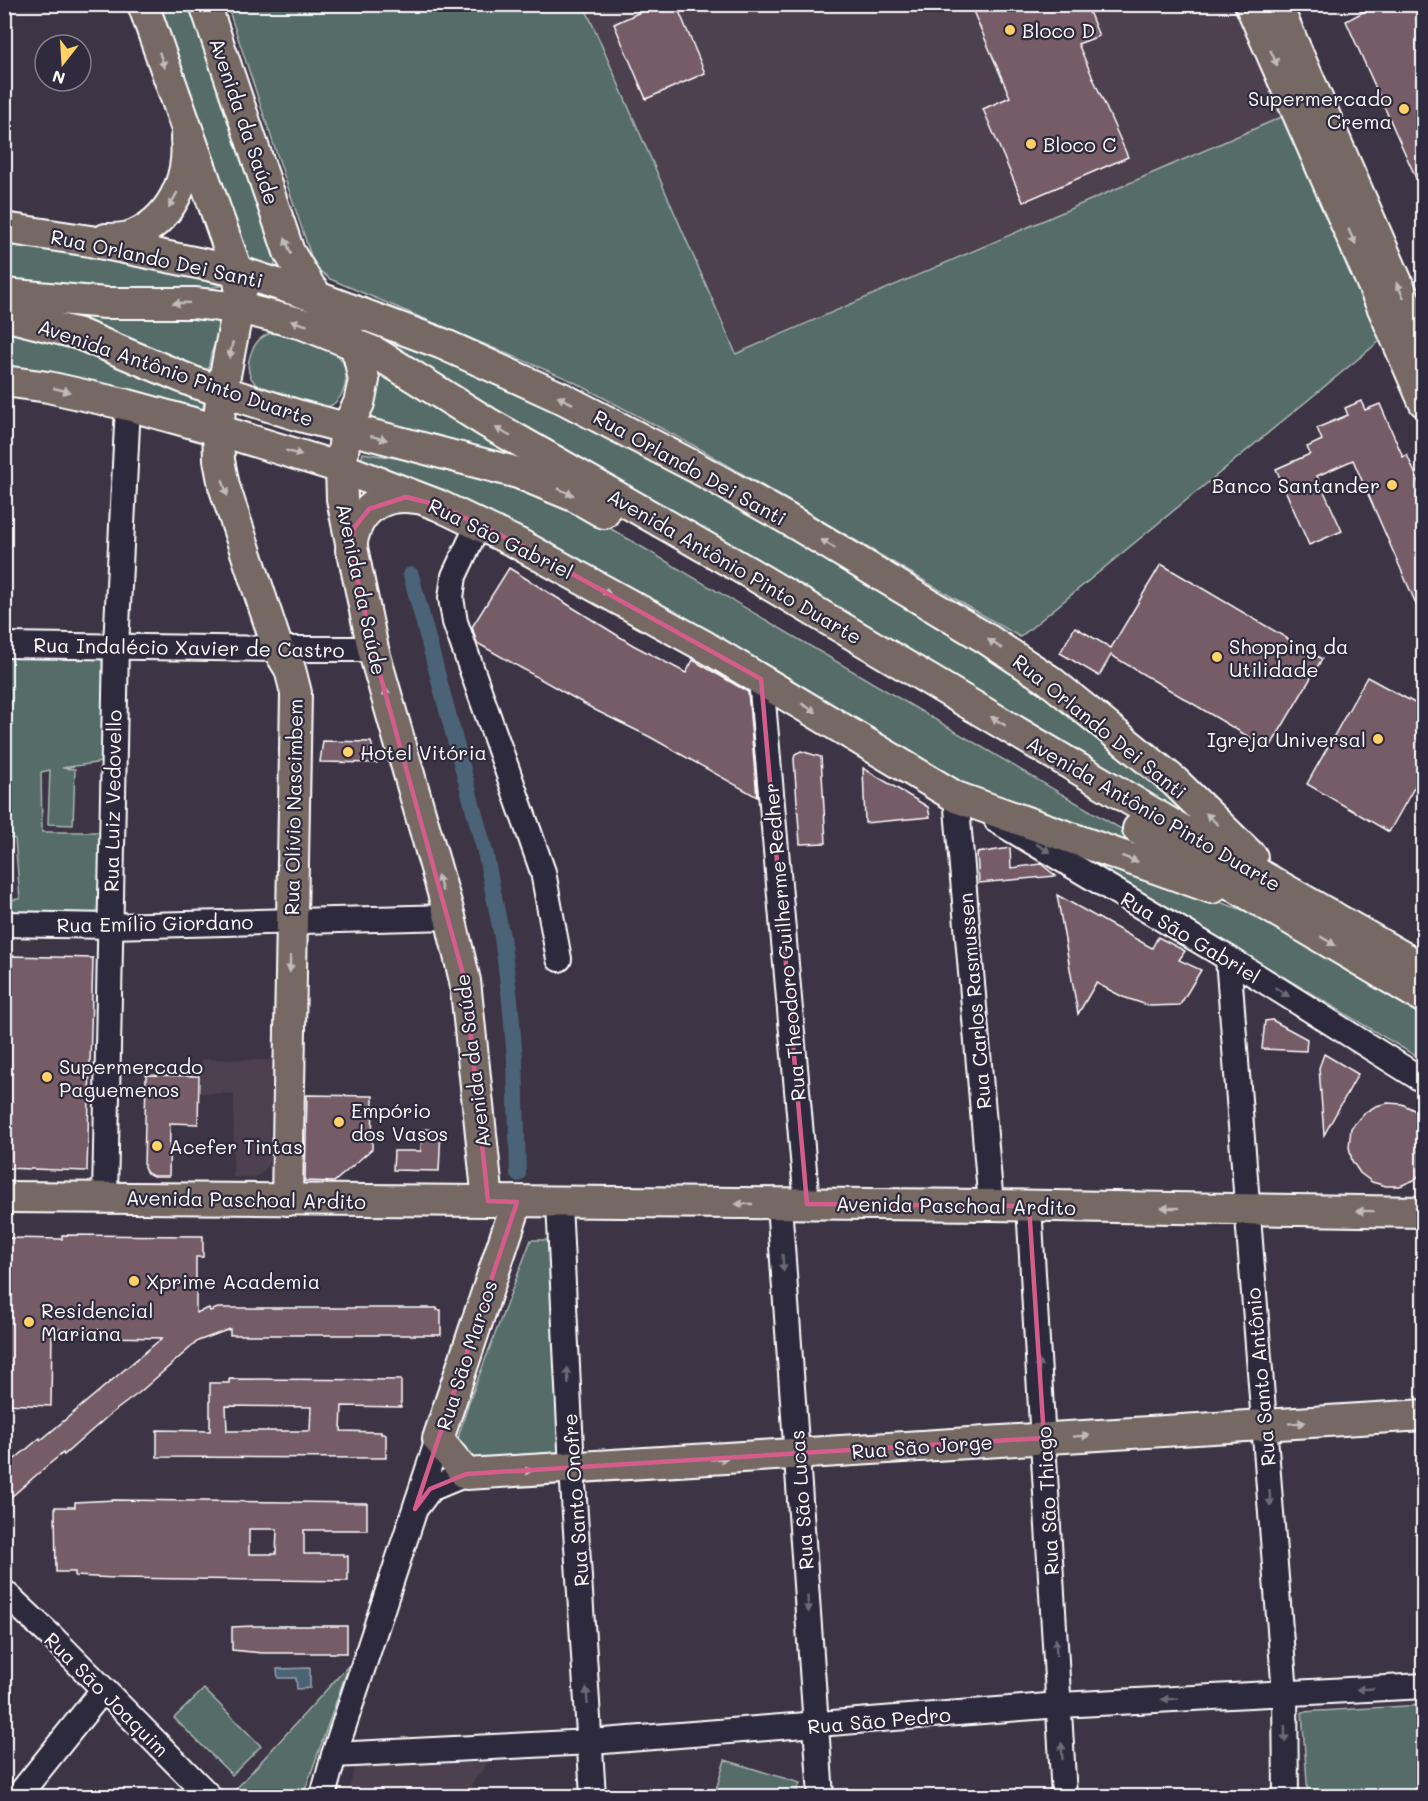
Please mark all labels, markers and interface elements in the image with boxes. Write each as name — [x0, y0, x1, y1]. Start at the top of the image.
place label: Bloco D — [1022, 17, 1095, 43]
marker: Bloco D — [1003, 23, 1017, 37]
north arrow — [33, 33, 93, 93]
street label: Avenida da Saúde — [204, 34, 286, 208]
one-way arrow — [1269, 50, 1278, 67]
one-way arrow — [158, 52, 168, 70]
text: N — [50, 66, 67, 90]
place label: Supermercado Crema — [1248, 85, 1392, 134]
marker: Supermercado Crema — [1397, 102, 1411, 116]
place label: Bloco C — [1043, 131, 1117, 157]
marker: Bloco C — [1024, 137, 1038, 151]
one-way arrow — [168, 192, 179, 208]
street label: Rua Orlando Dei Santi — [48, 223, 266, 293]
one-way arrow — [1347, 228, 1357, 246]
one-way arrow — [282, 237, 292, 255]
one-way arrow — [1396, 282, 1405, 299]
one-way arrow — [171, 298, 190, 308]
street label: Avenida Antônio Pinto Duarte — [35, 313, 317, 431]
one-way arrow — [290, 318, 308, 327]
one-way arrow — [225, 340, 235, 359]
one-way arrow — [53, 386, 72, 395]
one-way arrow — [556, 395, 573, 404]
street label: Rua Orlando Dei Santi — [589, 403, 791, 531]
one-way arrow — [494, 427, 511, 437]
one-way arrow — [370, 433, 388, 443]
one-way arrow — [285, 449, 303, 458]
place label: Banco Santander — [1212, 472, 1380, 498]
marker: Banco Santander — [1385, 478, 1399, 492]
one-way arrow — [221, 479, 230, 497]
street label: Avenida Antônio Pinto Duarte — [603, 482, 867, 650]
one-way arrow — [557, 488, 574, 497]
street label: Rua São Gabriel — [424, 492, 578, 584]
street label: Avenida da Saúde — [331, 501, 393, 677]
one-way arrow — [820, 538, 836, 549]
one-way arrow — [595, 584, 612, 594]
street label: Rua Indalécio Xavier de Castro — [33, 631, 345, 663]
place label: Shopping da Utilidade — [1229, 633, 1348, 682]
one-way arrow — [987, 639, 1003, 650]
street label: Rua Orlando Dei Santi — [1008, 648, 1192, 804]
marker: Shopping da Utilidade — [1210, 650, 1224, 664]
one-way arrow — [381, 687, 391, 705]
street label: Rua Olívio Nascimbem — [278, 699, 308, 915]
one-way arrow — [801, 703, 818, 713]
street label: Rua Luiz Vedovello — [97, 709, 127, 892]
one-way arrow — [989, 716, 1006, 726]
place label: Igreja Universal — [1207, 726, 1366, 752]
street label: Avenida Antônio Pinto Duarte — [1022, 729, 1286, 897]
marker: Igreja Universal — [1371, 732, 1385, 746]
place label: Hotel Vitória — [360, 739, 487, 765]
marker: Hotel Vitória — [341, 745, 355, 759]
street label: Rua Theodoro Guilherme Redher — [757, 782, 811, 1102]
one-way arrow — [1206, 812, 1220, 826]
one-way arrow — [1035, 843, 1051, 854]
one-way arrow — [1121, 854, 1139, 864]
one-way arrow — [435, 874, 444, 892]
street label: Rua São Gabriel — [1117, 885, 1265, 989]
street label: Rua Carlos Rasmussen — [952, 892, 996, 1110]
street label: Rua Emílio Giordano — [56, 908, 254, 938]
one-way arrow — [1320, 936, 1337, 946]
one-way arrow — [286, 954, 295, 973]
street label: Avenida da Saúde — [448, 973, 496, 1149]
one-way arrow — [1274, 986, 1290, 997]
place label: Supermercado Paguemenos — [59, 1053, 203, 1102]
marker: Supermercado Paguemenos — [40, 1070, 54, 1084]
place label: Empório dos Vasos — [351, 1097, 448, 1146]
marker: Empório dos Vasos — [332, 1115, 346, 1129]
place label: Acefer Tintas — [169, 1133, 303, 1159]
marker: Acefer Tintas — [150, 1139, 164, 1153]
street label: Avenida Paschoal Ardito — [126, 1184, 366, 1214]
street label: Avenida Paschoal Ardito — [836, 1190, 1076, 1220]
one-way arrow — [735, 1199, 754, 1209]
one-way arrow — [1161, 1203, 1180, 1213]
one-way arrow — [1356, 1206, 1375, 1216]
one-way arrow — [779, 1253, 788, 1272]
place label: Xprime Academia — [146, 1268, 320, 1294]
marker: Xprime Academia — [127, 1274, 141, 1288]
street label: Rua São Marcos — [429, 1277, 503, 1433]
street label: Rua Santo Antônio — [1239, 1287, 1281, 1467]
place label: Residencial Mariana — [41, 1297, 154, 1346]
marker: Residencial Mariana — [22, 1315, 36, 1329]
one-way arrow — [1035, 1359, 1044, 1378]
one-way arrow — [563, 1366, 572, 1385]
street label: Rua Santo Onofre — [556, 1413, 594, 1587]
one-way arrow — [1287, 1418, 1306, 1427]
street label: Rua São Thiago — [1030, 1426, 1064, 1576]
street label: Rua São Jorge — [851, 1428, 993, 1464]
street label: Rua São Lucas — [783, 1429, 819, 1571]
one-way arrow — [1072, 1431, 1091, 1441]
one-way arrow — [709, 1454, 728, 1463]
one-way arrow — [515, 1467, 534, 1476]
one-way arrow — [1265, 1488, 1275, 1507]
one-way arrow — [804, 1594, 813, 1613]
street label: Rua São Joaquim — [39, 1626, 175, 1762]
one-way arrow — [1051, 1637, 1061, 1656]
one-way arrow — [1356, 1684, 1375, 1694]
one-way arrow — [583, 1687, 592, 1706]
one-way arrow — [1161, 1695, 1180, 1704]
street label: Rua São Pedro — [806, 1701, 952, 1739]
one-way arrow — [1281, 1725, 1290, 1744]
one-way arrow — [1057, 1741, 1067, 1760]

